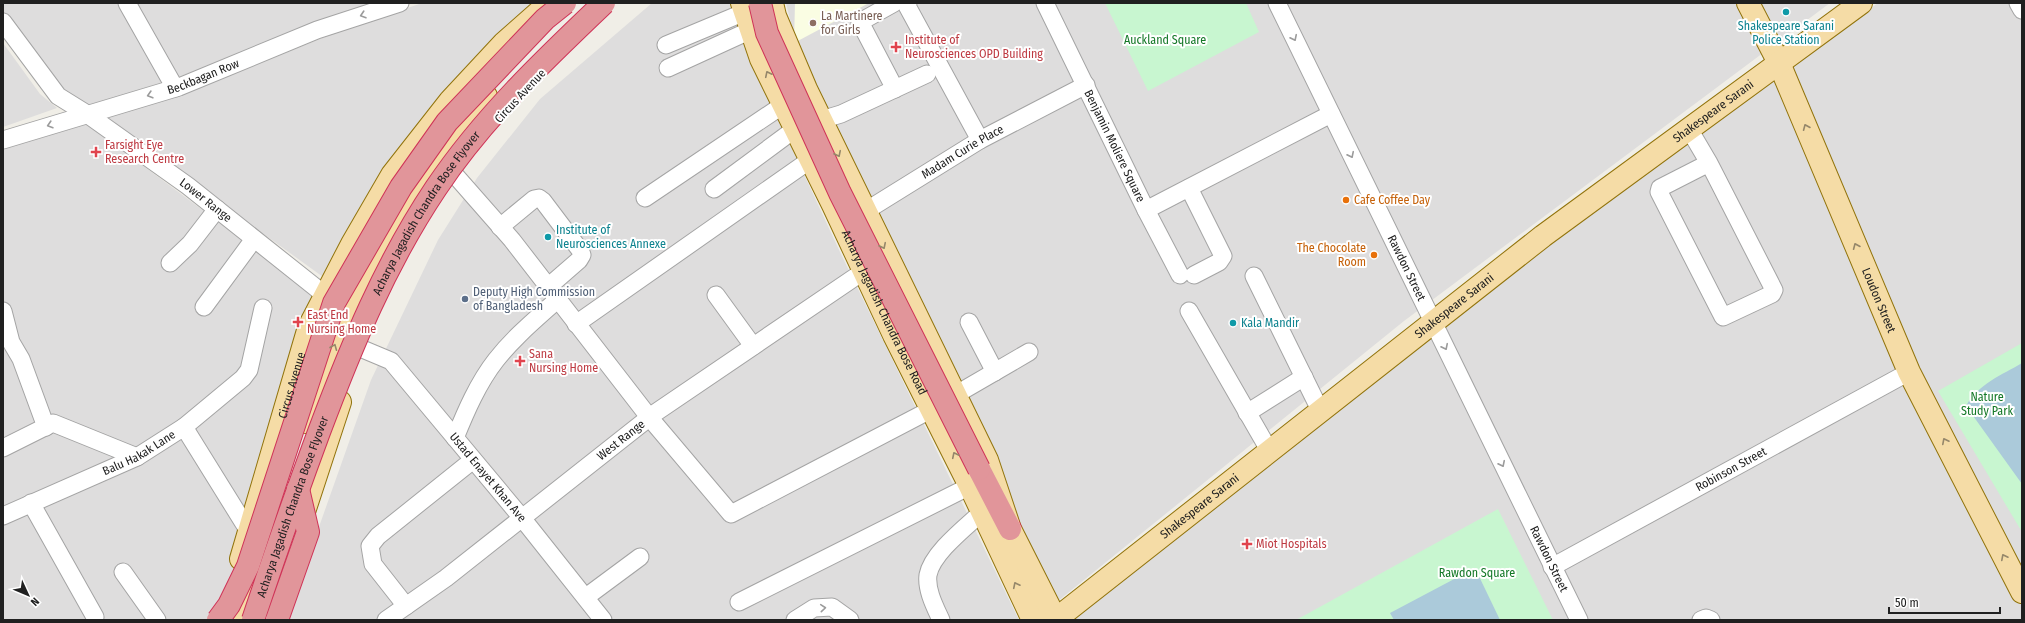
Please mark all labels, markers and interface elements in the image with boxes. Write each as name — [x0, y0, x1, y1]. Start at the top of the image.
marker: Shakespeare Sarani Police Station — [1781, 7, 1791, 17]
place label: La Martinere for Girls — [821, 9, 883, 37]
one-way arrow — [360, 10, 367, 19]
marker: La Martinere for Girls — [808, 18, 818, 28]
place label: Shakespeare Sarani Police Station — [1738, 19, 1834, 47]
place label: Institute of Neurosciences OPD Building — [905, 33, 1043, 61]
park label: Auckland Square — [1124, 33, 1206, 47]
one-way arrow — [1289, 34, 1297, 41]
marker: Institute of Neurosciences OPD Building — [890, 41, 902, 53]
street label: Beckbagan Row — [166, 56, 241, 97]
street label: Circus Avenue — [492, 66, 548, 126]
one-way arrow — [765, 71, 773, 78]
street label: Shakespeare Sarani — [1670, 77, 1756, 145]
street label: Benjamin Moliere Square — [1081, 87, 1148, 204]
one-way arrow — [147, 90, 154, 99]
one-way arrow — [47, 120, 54, 129]
street label: Madam Curie Place — [919, 122, 1006, 182]
one-way arrow — [1803, 123, 1811, 131]
street label: Acharya Jagadish Chandra Bose Flyover — [370, 128, 484, 297]
place label: Farsight Eye Research Centre — [105, 138, 184, 166]
marker: Farsight Eye Research Centre — [90, 146, 102, 158]
one-way arrow — [833, 150, 841, 157]
one-way arrow — [1346, 151, 1354, 158]
street label: Lower Range — [177, 175, 234, 225]
place label: Cafe Coffee Day — [1354, 193, 1431, 207]
marker: Cafe Coffee Day — [1341, 195, 1351, 205]
place label: Institute of Neurosciences Annexe — [556, 223, 666, 251]
street label: Acharya Jagadish Chandra Bose Road — [839, 228, 930, 397]
marker: Institute of Neurosciences Annexe — [543, 232, 553, 242]
street label: Rawdon Street — [1385, 233, 1429, 303]
place label: The Chocolate Room — [1297, 241, 1366, 269]
one-way arrow — [878, 242, 886, 249]
one-way arrow — [1853, 243, 1861, 250]
marker: The Chocolate Room — [1369, 250, 1379, 260]
street label: Loudon Street — [1859, 266, 1899, 335]
street label: Shakespeare Sarani — [1412, 271, 1496, 341]
place label: Deputy High Commission of Bangladesh — [473, 285, 595, 313]
marker: Deputy High Commission of Bangladesh — [460, 294, 470, 304]
place label: East End Nursing Home — [307, 308, 376, 336]
marker: East End Nursing Home — [292, 316, 304, 328]
place label: Kala Mandir — [1241, 316, 1300, 330]
marker: Kala Mandir — [1228, 318, 1238, 328]
one-way arrow — [330, 343, 338, 350]
one-way arrow — [1440, 343, 1448, 351]
place label: Sana Nursing Home — [529, 347, 598, 375]
street label: Circus Avenue — [276, 350, 308, 420]
marker: Sana Nursing Home — [514, 355, 526, 367]
park label: Nature Study Park — [1961, 390, 2013, 418]
street label: Acharya Jagadish Chandra Bose Flyover — [254, 413, 332, 599]
street label: West Range — [594, 417, 647, 463]
street label: Balu Hakak Lane — [100, 427, 178, 478]
street label: Ustad Enayet Khan Ave — [447, 430, 529, 525]
one-way arrow — [1942, 438, 1950, 445]
street label: Robinson Street — [1693, 444, 1769, 494]
one-way arrow — [952, 451, 960, 459]
one-way arrow — [1497, 460, 1505, 468]
street label: Shakespeare Sarani — [1157, 471, 1242, 542]
street label: Rawdon Street — [1527, 524, 1571, 594]
place label: Miot Hospitals — [1256, 537, 1327, 551]
marker: Miot Hospitals — [1241, 538, 1253, 550]
one-way arrow — [2001, 554, 2009, 561]
park label: Rawdon Square — [1439, 566, 1515, 580]
north arrow — [8, 575, 48, 615]
one-way arrow — [1013, 582, 1021, 589]
scale bar — [1889, 589, 2000, 615]
text: N — [28, 595, 42, 608]
text: 50 m — [1895, 596, 1919, 610]
one-way arrow — [820, 603, 826, 612]

